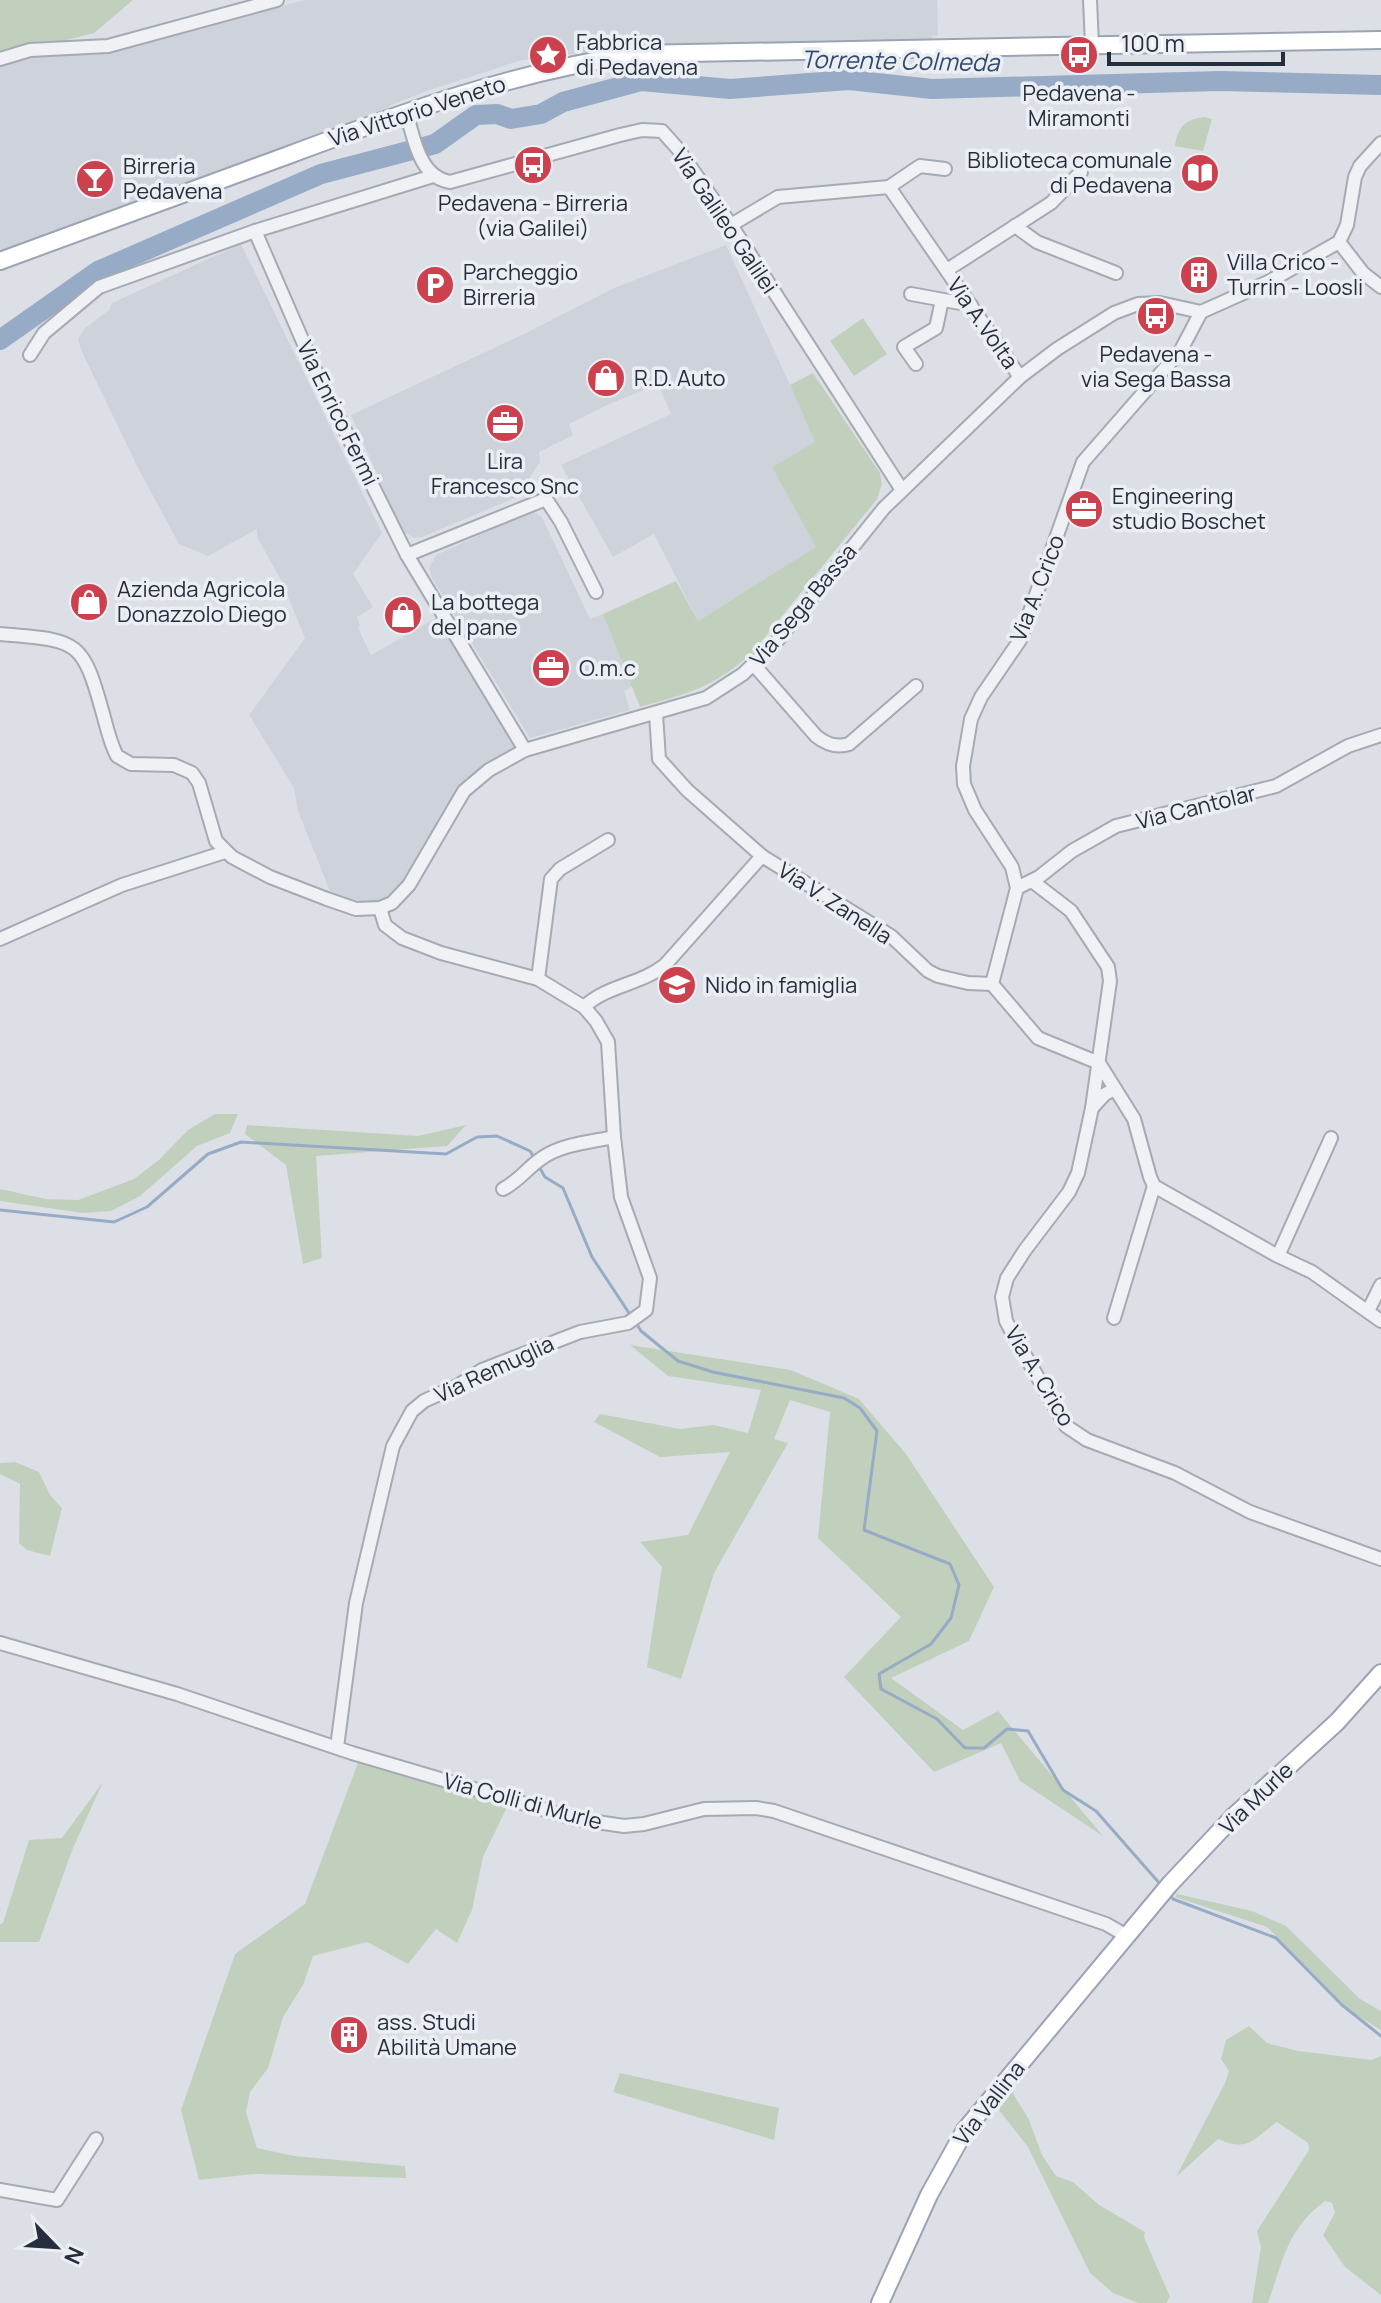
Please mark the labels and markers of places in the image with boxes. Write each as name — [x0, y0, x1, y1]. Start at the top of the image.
place label: Fabbrica di Pedavena — [576, 27, 698, 82]
place icon: Fabbrica di Pedavena — [527, 34, 569, 76]
bus stop icon: Pedavena - Miramonti — [1058, 34, 1100, 76]
place label: Pedavena - Miramonti — [1022, 78, 1136, 133]
bus stop icon: Pedavena - Birreria (via Galilei) — [512, 144, 554, 186]
place label: Biblioteca comunale di Pedavena — [967, 145, 1172, 200]
place label: Birreria Pedavena — [123, 151, 222, 206]
library icon: Biblioteca comunale di Pedavena — [1179, 152, 1221, 194]
bar icon: Birreria Pedavena — [74, 158, 116, 200]
place label: Pedavena - Birreria (via Galilei) — [438, 188, 628, 243]
place label: Villa Crico - Turrin - Loosli — [1227, 247, 1363, 302]
building icon: Villa Crico - Turrin - Loosli — [1178, 254, 1220, 296]
place label: Parcheggio Birreria — [463, 257, 578, 312]
parking icon: Parcheggio Birreria — [414, 264, 456, 306]
bus stop icon: Pedavena - via Sega Bassa — [1135, 295, 1177, 337]
place label: Pedavena - via Sega Bassa — [1081, 339, 1231, 394]
shop icon: R.D. Auto — [585, 357, 627, 399]
place label: R.D. Auto — [634, 363, 726, 393]
office icon: Lira Francesco Snc — [484, 402, 526, 444]
place label: Lira Francesco Snc — [431, 446, 579, 501]
place label: Engineering studio Boschet — [1112, 481, 1266, 536]
office icon: Engineering studio Boschet — [1063, 488, 1105, 530]
place label: Azienda Agricola Donazzolo Diego — [117, 574, 287, 629]
shop icon: Azienda Agricola Donazzolo Diego — [68, 581, 110, 623]
place label: La bottega del pane — [431, 587, 539, 642]
shop icon: La bottega del pane — [382, 594, 424, 636]
office icon: O.m.c — [530, 647, 572, 689]
place label: O.m.c — [579, 653, 636, 683]
school or university icon: Nido in famiglia — [656, 964, 698, 1006]
place label: Nido in famiglia — [705, 970, 857, 1000]
place label: ass. Studi Abilità Umane — [377, 2007, 517, 2062]
building icon: ass. Studi Abilità Umane — [328, 2014, 370, 2056]

